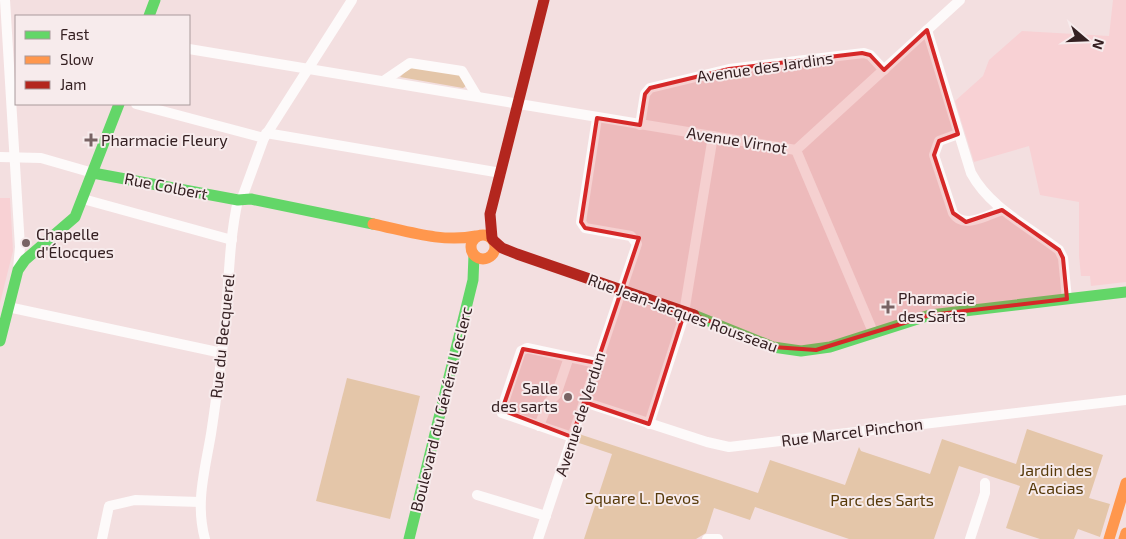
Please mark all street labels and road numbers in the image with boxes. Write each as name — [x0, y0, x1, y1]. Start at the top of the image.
street label: Avenue des Jardins — [696, 48, 834, 85]
street label: Avenue Virnot — [686, 122, 789, 157]
street label: Rue Colbert — [123, 168, 209, 203]
street label: Rue Jean-Jacques Rousseau — [586, 269, 781, 356]
street label: Rue du Becquerel — [205, 272, 238, 399]
street label: Boulevard du Général Leclerc — [406, 304, 475, 514]
street label: Avenue de Verdun — [550, 349, 609, 478]
street label: Rue Marcel Pinchon — [780, 413, 924, 450]

